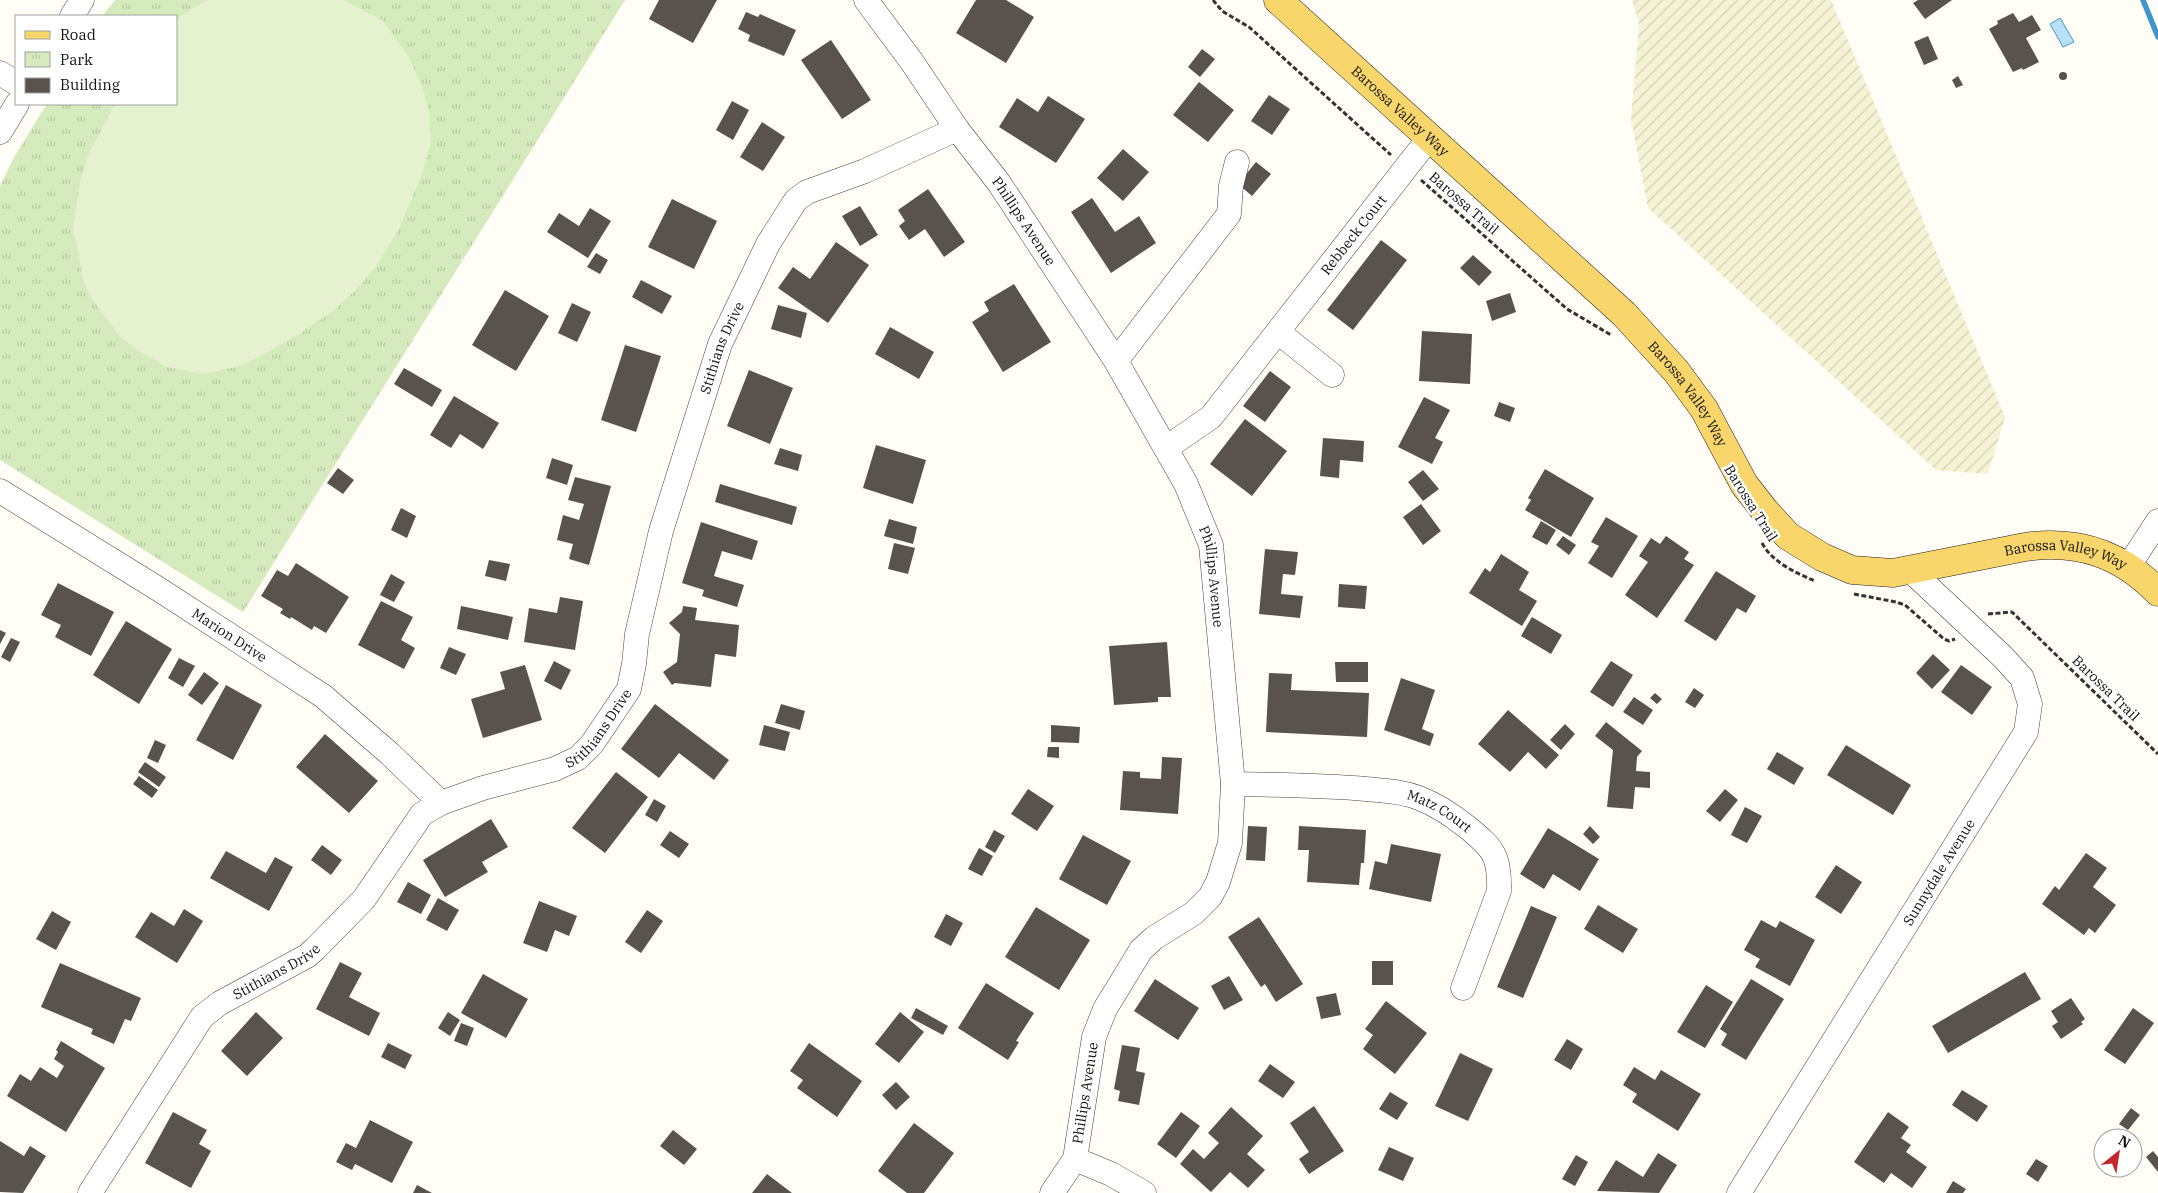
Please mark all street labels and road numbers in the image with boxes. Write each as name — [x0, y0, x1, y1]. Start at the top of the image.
street label: Barossa Valley Way — [1347, 62, 1453, 160]
street label: Barossa Trail — [1425, 168, 1503, 238]
street label: Phillips Avenue — [988, 173, 1060, 269]
street label: Rebbeck Court — [1317, 191, 1390, 278]
street label: Stithians Drive — [696, 299, 748, 396]
street label: Barossa Valley Way — [1644, 337, 1732, 450]
street label: Barossa Trail — [1720, 461, 1782, 545]
street label: Phillips Avenue — [1195, 523, 1228, 628]
street label: Barossa Valley Way — [2003, 536, 2131, 574]
street label: Marion Drive — [189, 604, 270, 666]
street label: Barossa Trail — [2068, 651, 2144, 725]
street label: Stithians Drive — [562, 685, 636, 772]
street label: Matz Court — [1405, 786, 1476, 836]
street label: Sunnydale Avenue — [1899, 815, 1979, 929]
street label: Stithians Drive — [230, 940, 324, 1003]
street label: Phillips Avenue — [1068, 1041, 1102, 1145]

